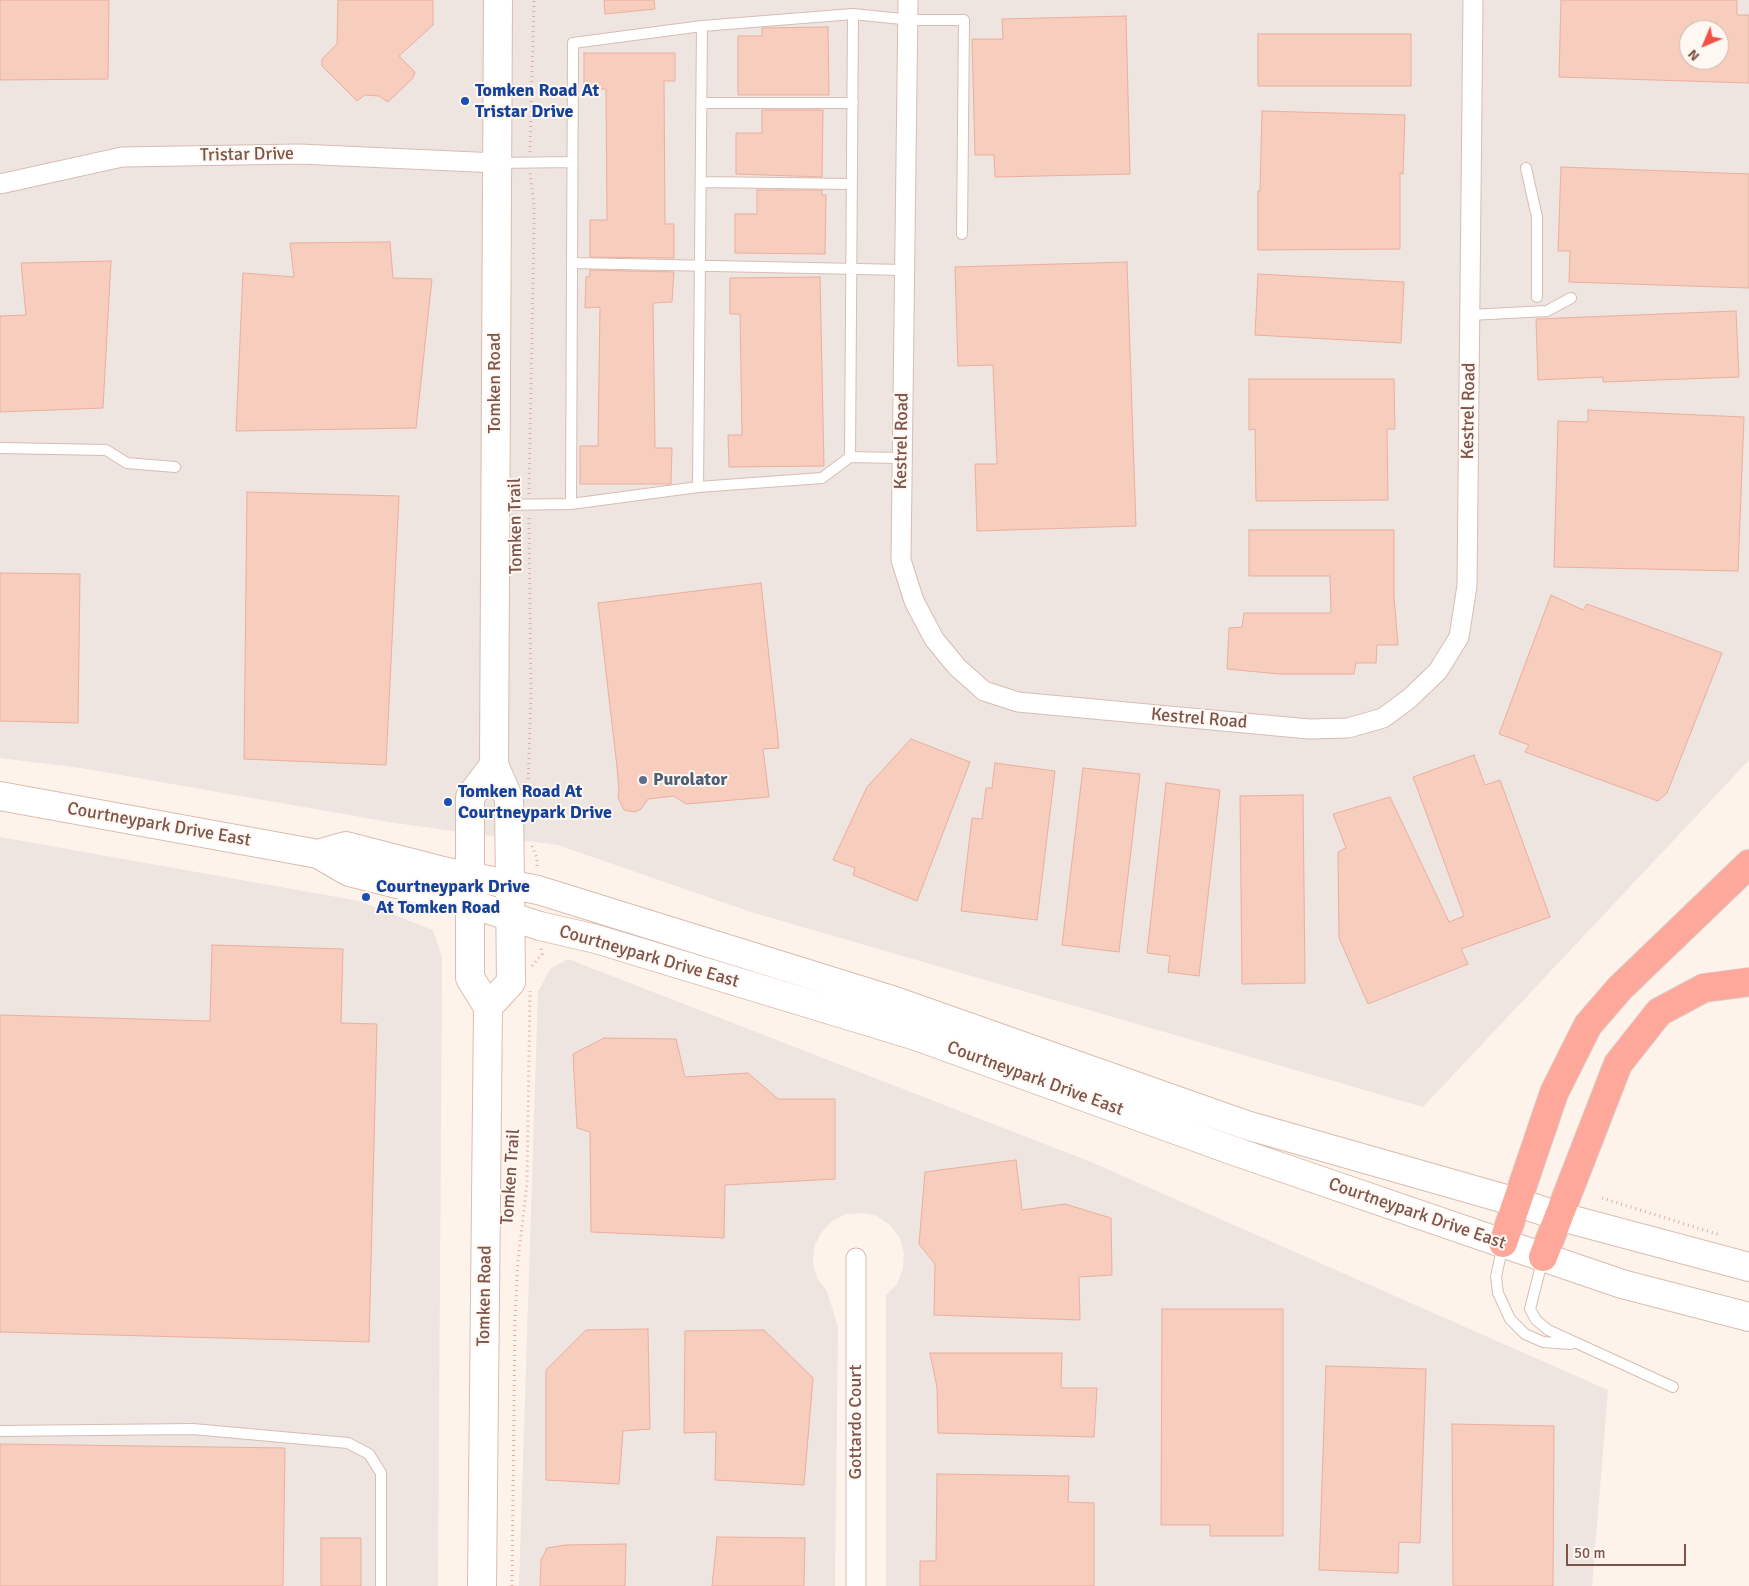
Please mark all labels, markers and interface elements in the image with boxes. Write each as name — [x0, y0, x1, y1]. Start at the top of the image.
north arrow — [1679, 20, 1729, 70]
text: N — [1684, 46, 1703, 65]
place label: Tomken Road At Tristar Drive — [475, 80, 599, 122]
marker: Tomken Road At Tristar Drive — [459, 95, 471, 107]
street label: Tristar Drive — [200, 143, 294, 167]
street label: Tomken Road — [484, 332, 506, 434]
street label: Kestrel Road — [1457, 362, 1481, 460]
street label: Kestrel Road — [890, 392, 914, 490]
street label: Tomken Trail — [504, 478, 528, 574]
street label: Kestrel Road — [1150, 704, 1248, 734]
place label: Purolator — [653, 769, 728, 791]
marker: Purolator — [637, 774, 649, 786]
place label: Tomken Road At Courtneypark Drive — [458, 781, 612, 824]
marker: Tomken Road At Courtneypark Drive — [442, 796, 454, 808]
street label: Courtneypark Drive East — [65, 798, 253, 852]
place label: Courtneypark Drive At Tomken Road — [376, 876, 530, 919]
marker: Courtneypark Drive At Tomken Road — [360, 891, 372, 903]
street label: Courtneypark Drive East — [557, 921, 741, 993]
street label: Courtneypark Drive East — [944, 1037, 1126, 1121]
street label: Tomken Trail — [497, 1128, 525, 1226]
street label: Courtneypark Drive East — [1326, 1173, 1508, 1255]
street label: Tomken Road — [473, 1245, 497, 1347]
street label: Gottardo Court — [845, 1364, 867, 1480]
scale bar — [1569, 1534, 1689, 1566]
text: 50 m — [1574, 1544, 1605, 1562]

